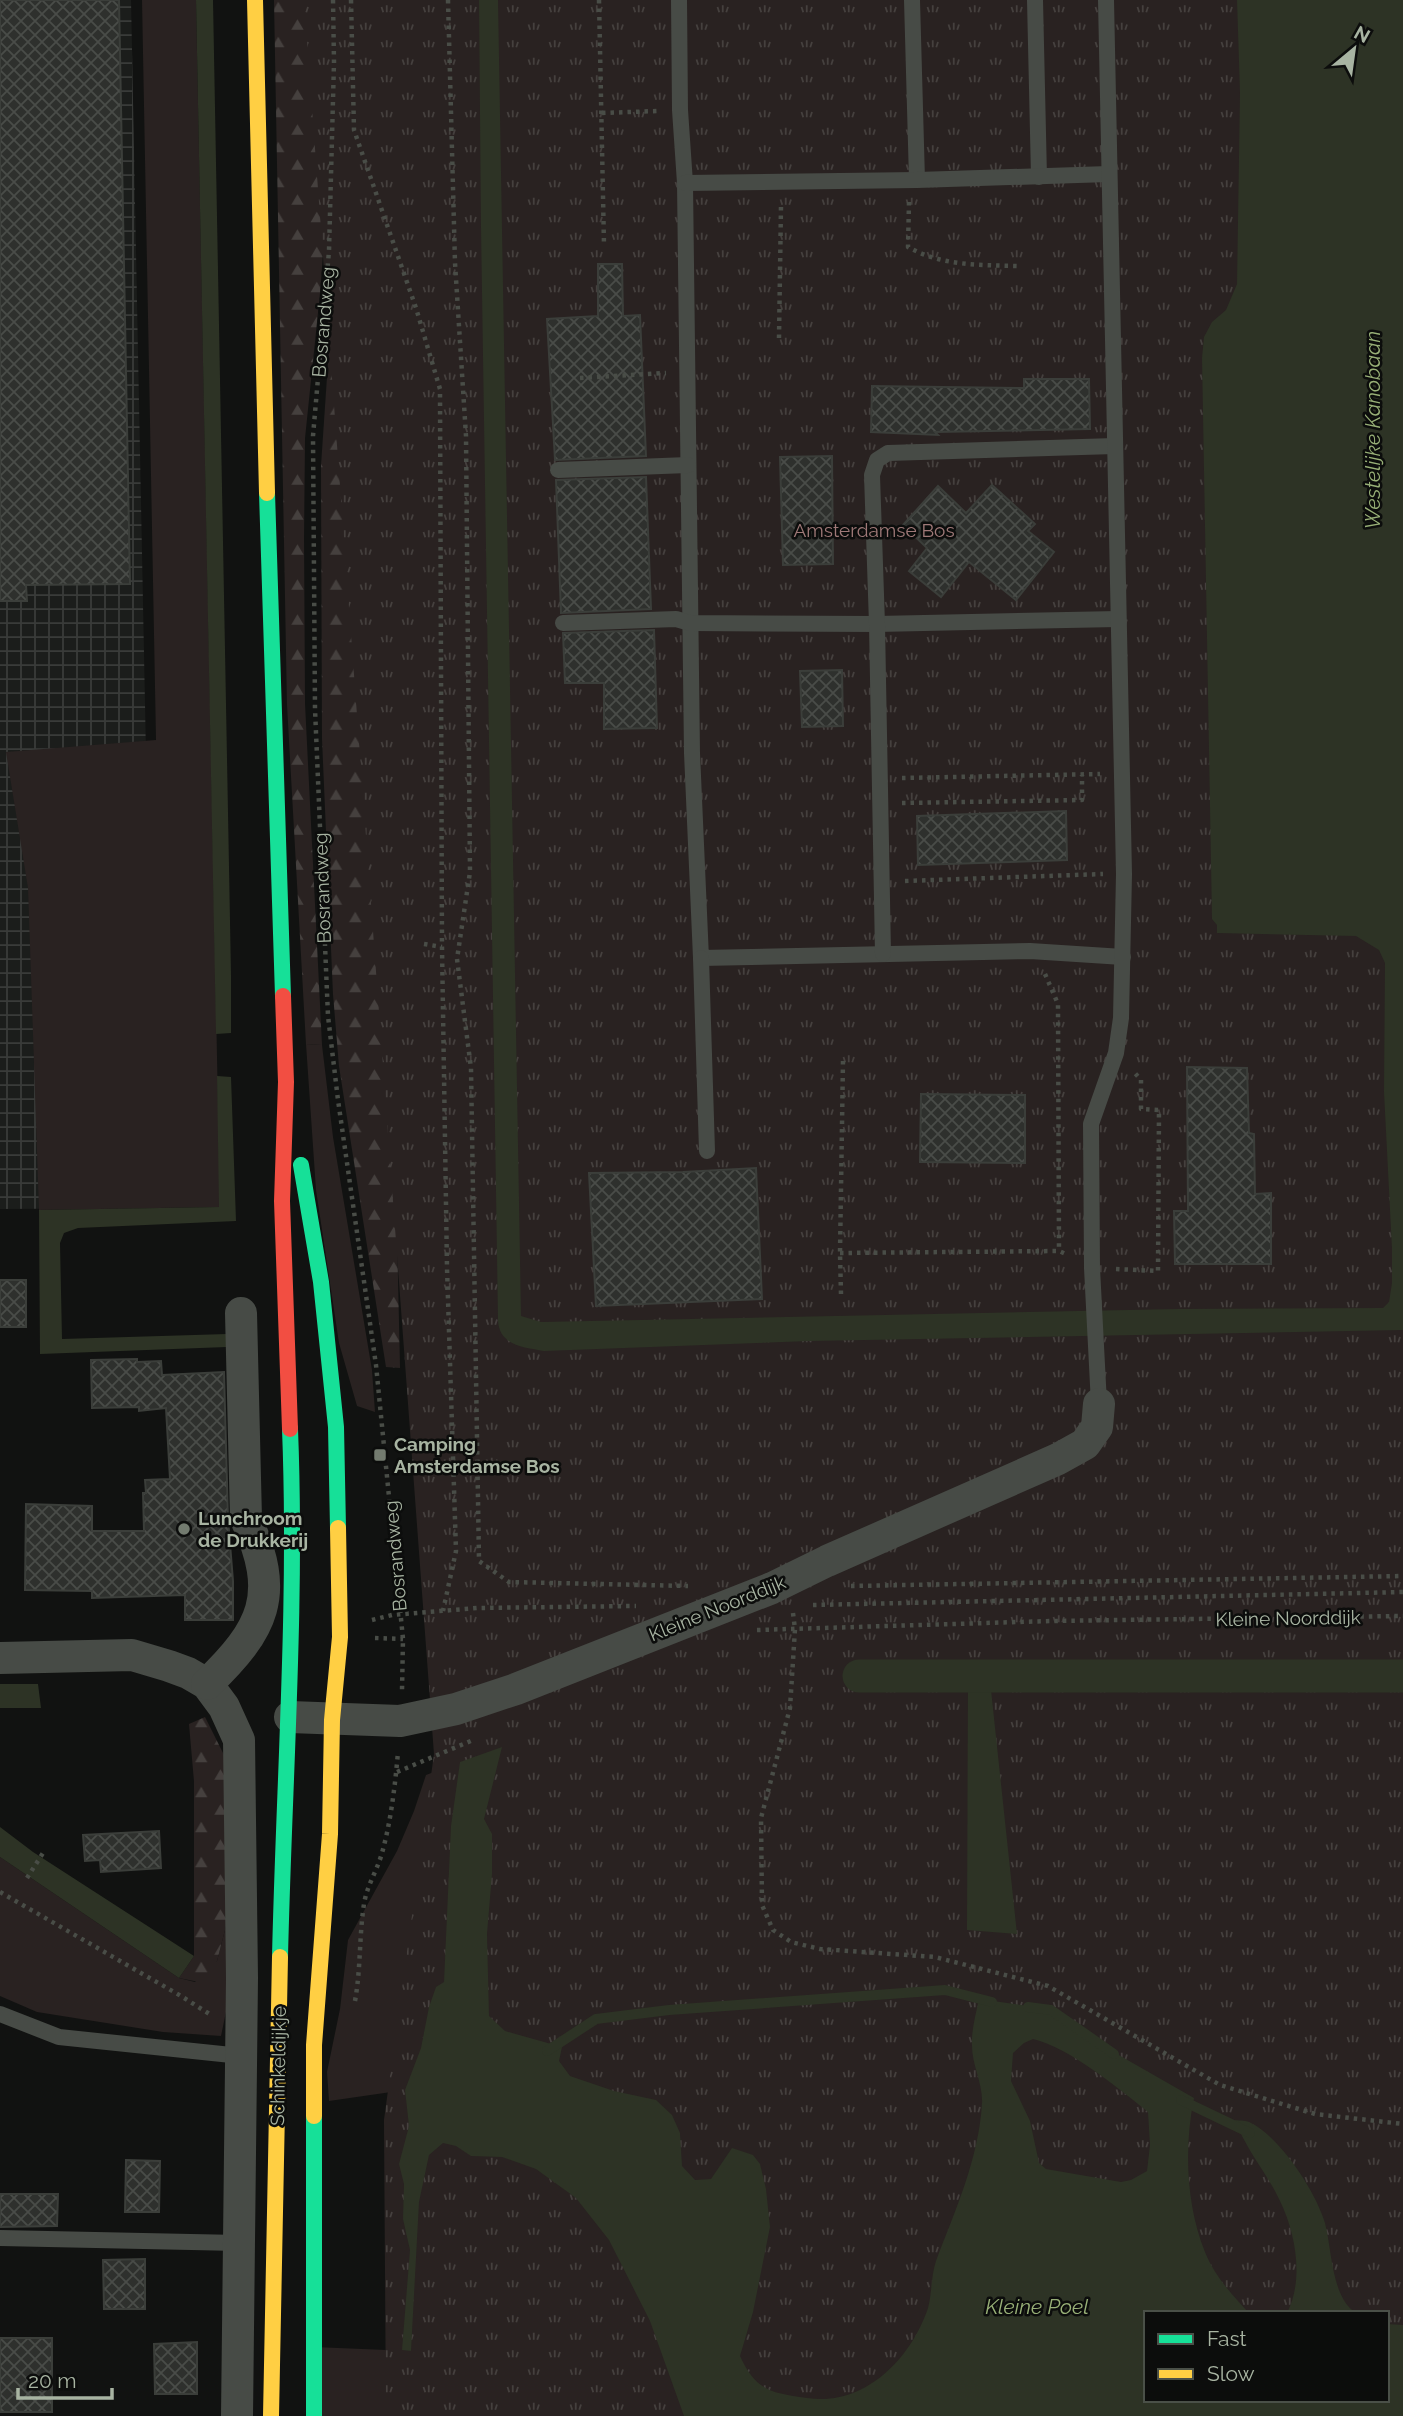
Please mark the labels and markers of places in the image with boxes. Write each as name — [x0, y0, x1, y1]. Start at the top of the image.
place label: Camping Amsterdamse Bos — [394, 1433, 560, 1477]
marker: Camping Amsterdamse Bos — [372, 1447, 388, 1463]
place label: Lunchroom de Drukkerij — [198, 1507, 308, 1551]
marker: Lunchroom de Drukkerij — [176, 1521, 192, 1537]

